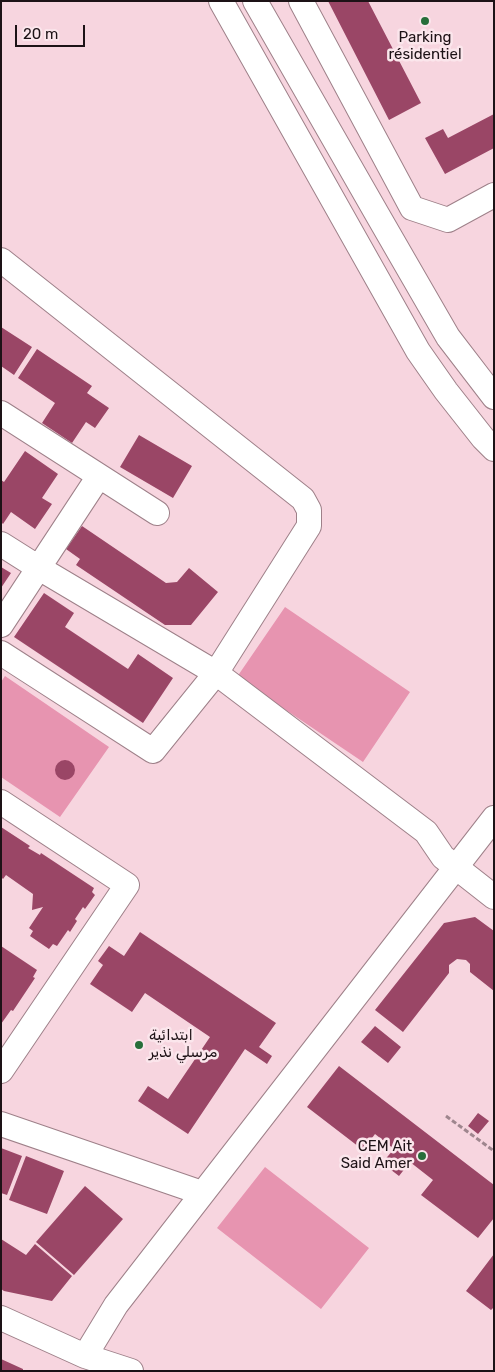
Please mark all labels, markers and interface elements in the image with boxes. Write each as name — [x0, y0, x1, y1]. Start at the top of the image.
scale bar — [18, 15, 88, 47]
marker: Parking résidentiel — [419, 15, 431, 27]
text: 20 m — [23, 25, 58, 43]
place label: Parking résidentiel — [388, 29, 462, 64]
place label: ابتدائية مرسلي نذير — [149, 1027, 217, 1062]
marker: ابتدائية مرسلي نذير — [133, 1039, 145, 1051]
place label: CEM Ait Said Amer — [341, 1138, 412, 1173]
marker: CEM Ait Said Amer — [416, 1150, 428, 1162]

